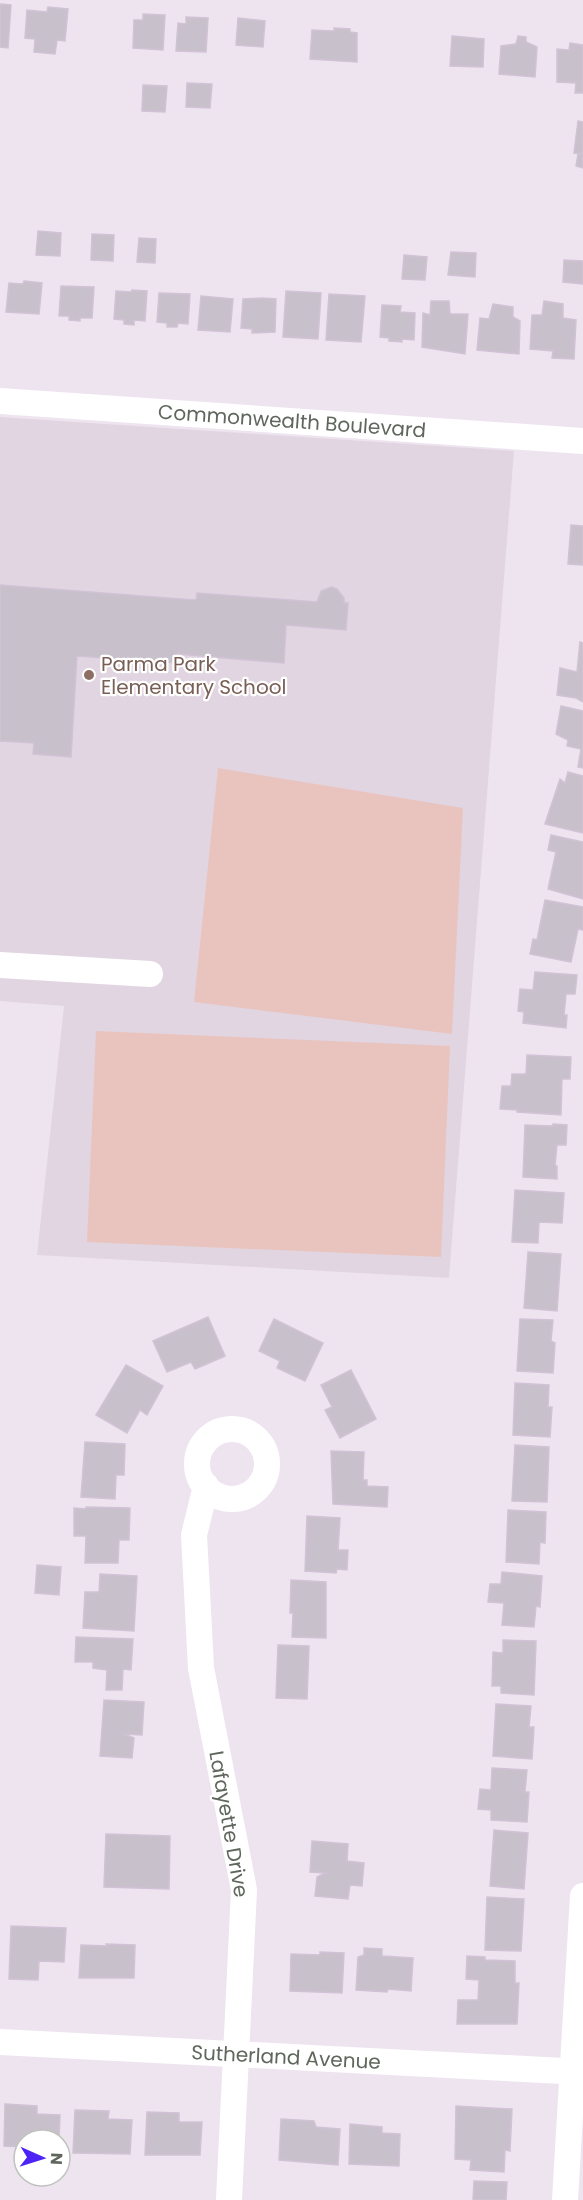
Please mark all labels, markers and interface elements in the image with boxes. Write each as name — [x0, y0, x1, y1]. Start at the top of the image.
street label: Commonwealth Boulevard — [157, 398, 427, 444]
place label: Parma Park Elementary School — [101, 650, 286, 701]
marker: Parma Park Elementary School — [82, 668, 96, 682]
street label: Lafayette Drive — [202, 1749, 256, 1899]
street label: Sutherland Avenue — [191, 2038, 381, 2076]
north arrow — [12, 2128, 72, 2188]
text: N — [45, 2152, 68, 2165]

